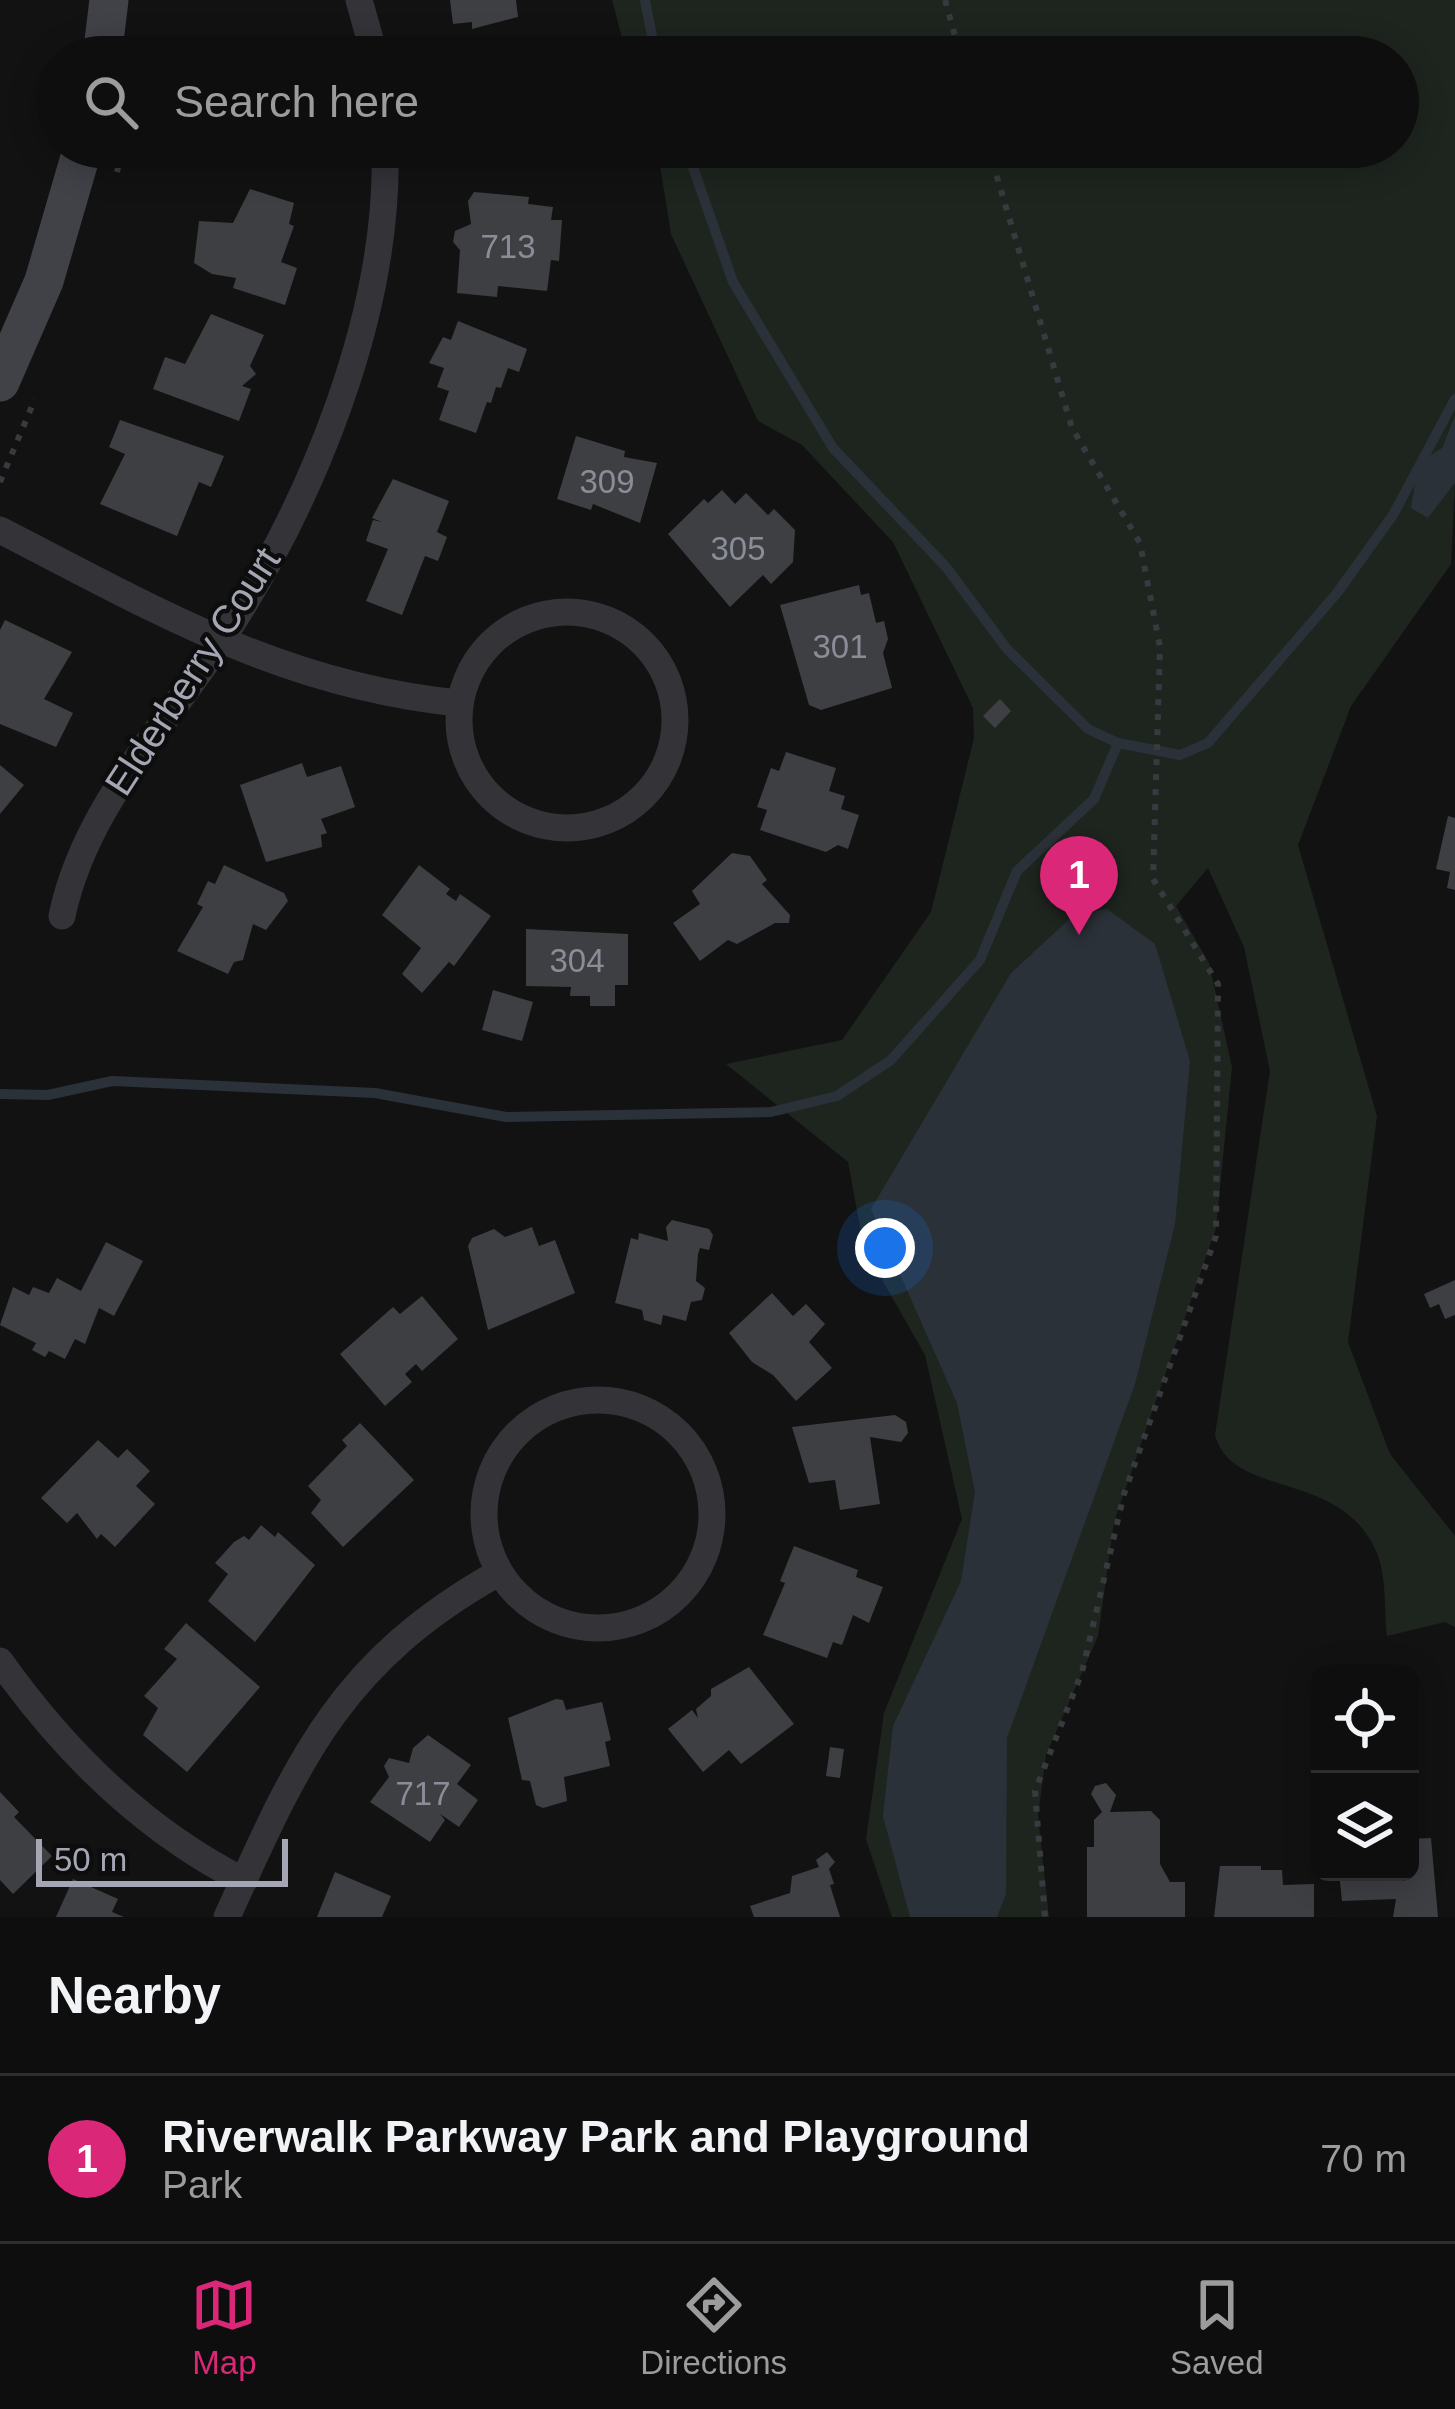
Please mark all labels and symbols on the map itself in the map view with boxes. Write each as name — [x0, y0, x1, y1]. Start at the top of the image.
house number: 713 — [480, 228, 536, 265]
house number: 309 — [579, 463, 635, 500]
house number: 305 — [710, 530, 766, 567]
street label: Elderberry Court — [96, 539, 288, 803]
house number: 301 — [812, 628, 868, 665]
pin: 1 — [1040, 836, 1118, 935]
house number: 304 — [549, 942, 605, 979]
your location — [855, 1218, 915, 1278]
house number: 717 — [395, 1775, 451, 1812]
scale bar — [36, 1833, 288, 1886]

